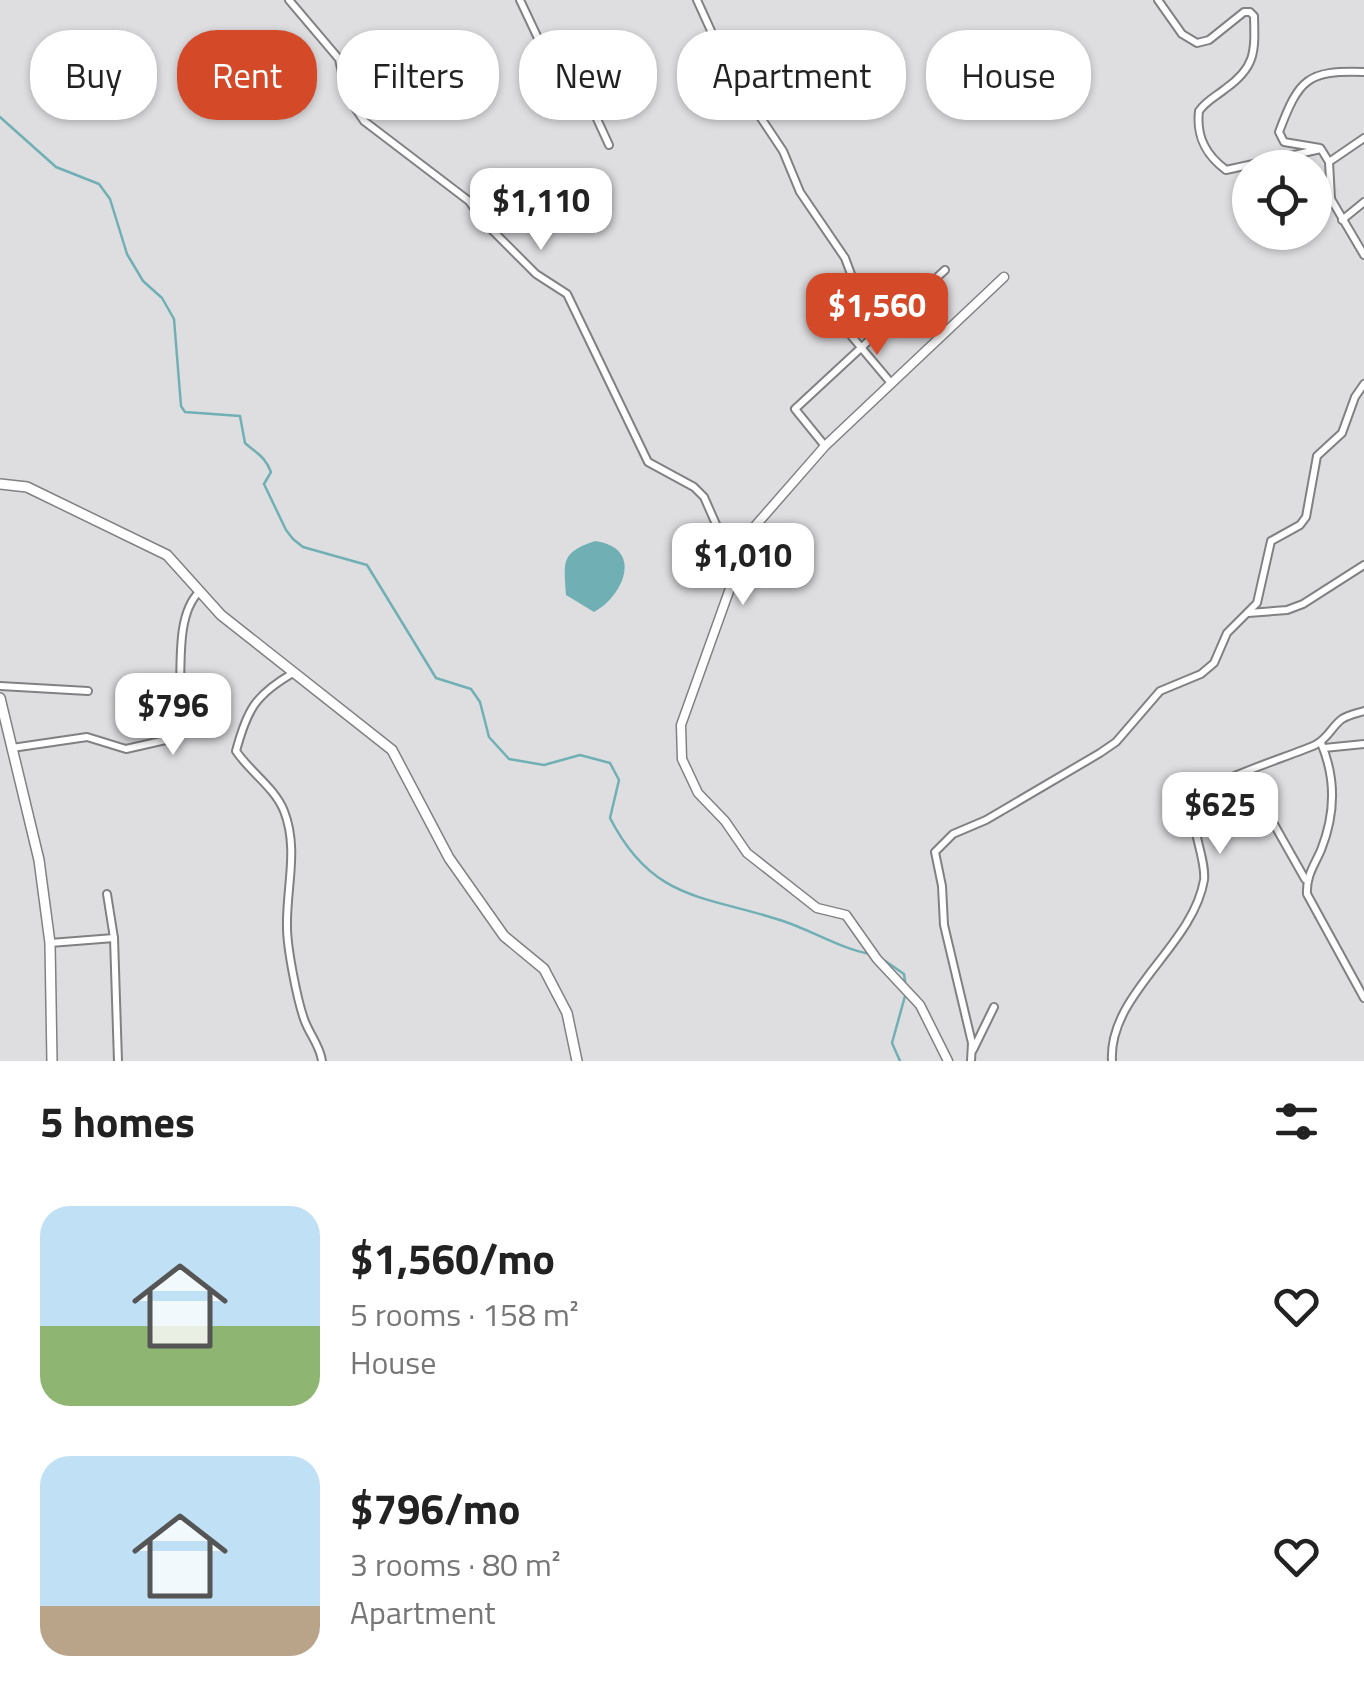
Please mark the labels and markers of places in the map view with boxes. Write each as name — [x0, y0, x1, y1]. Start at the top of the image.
pin: $1,110 — [460, 168, 622, 253]
pin: $1,560 — [796, 273, 958, 358]
pin: $1,010 — [662, 523, 824, 608]
pin: $796 — [114, 673, 232, 758]
pin: $625 — [1161, 772, 1279, 857]

